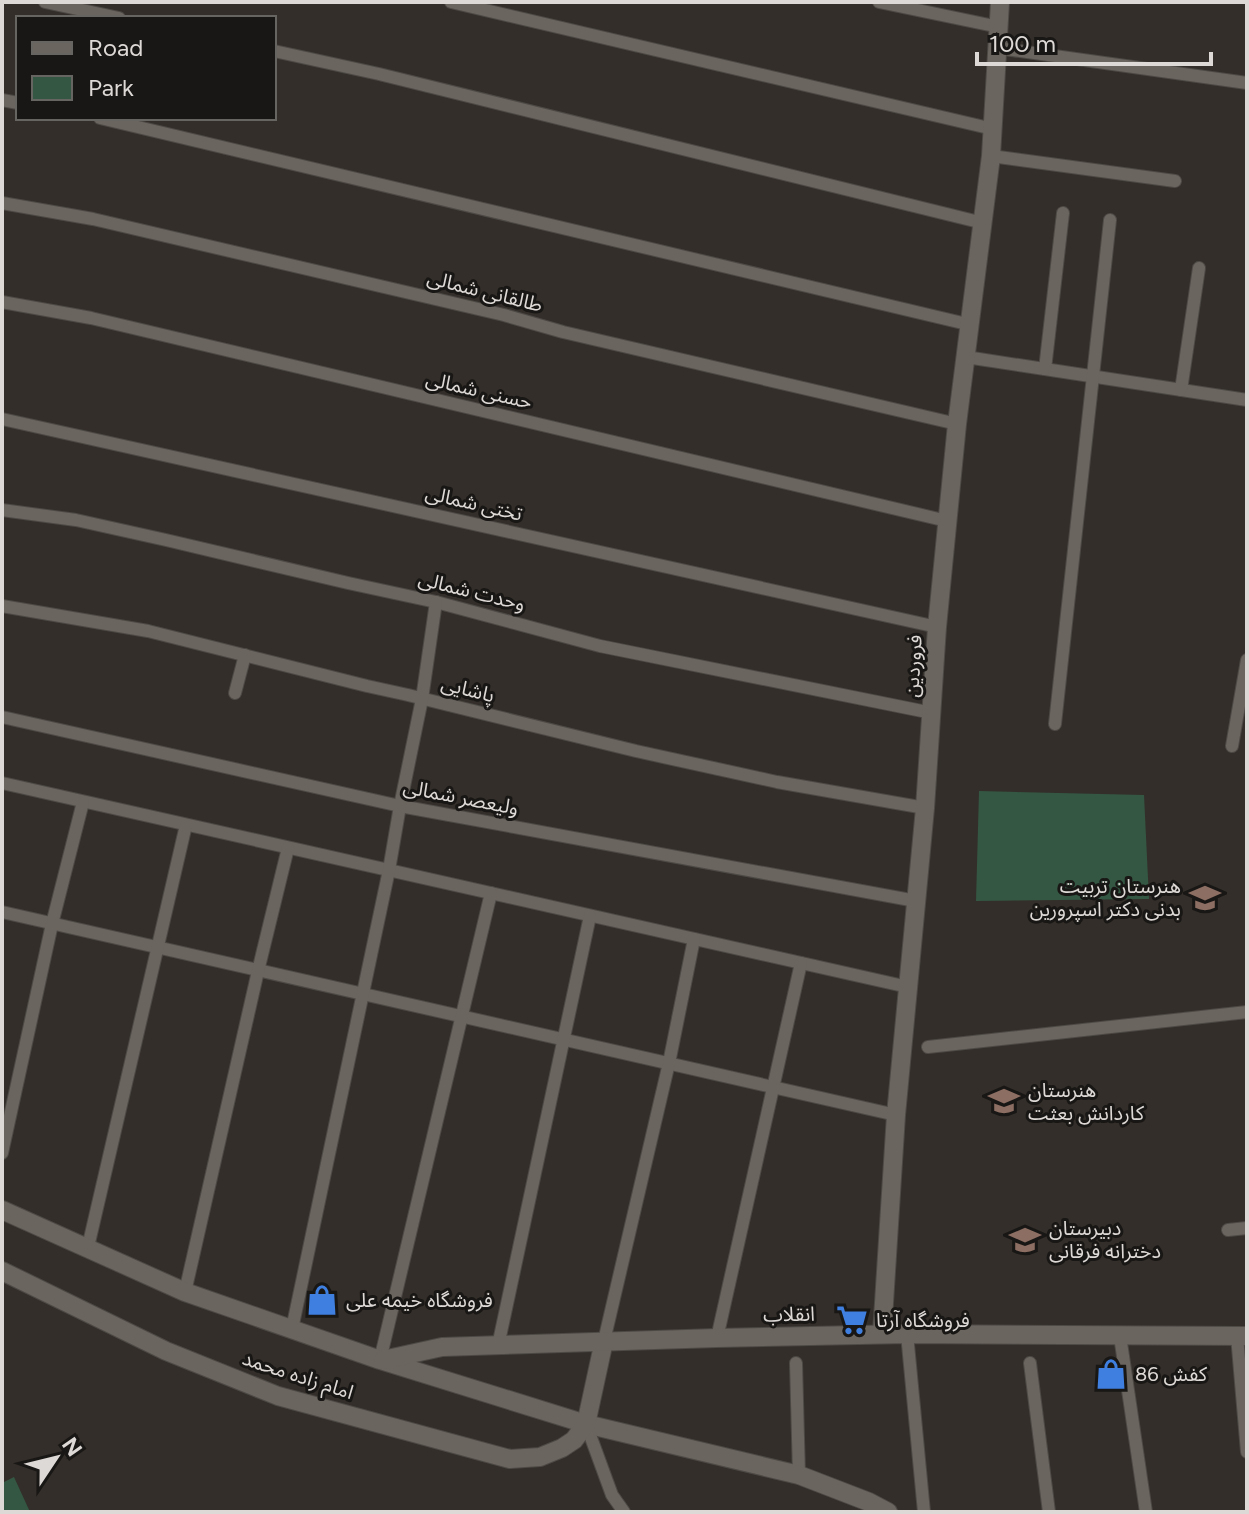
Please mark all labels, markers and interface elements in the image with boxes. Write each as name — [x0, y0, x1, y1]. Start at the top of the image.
legend — [16, 16, 276, 120]
scale bar — [977, 16, 1211, 66]
text: 100 m — [989, 29, 1056, 58]
text: Road — [88, 33, 143, 62]
text: Park — [88, 73, 134, 102]
street label: طالقانی شمالی — [425, 265, 545, 317]
street label: حسنی شمالی — [424, 366, 534, 414]
street label: تختی شمالی — [423, 480, 525, 526]
street label: وحدت شمالی — [416, 566, 528, 616]
street label: فروردین — [899, 634, 927, 698]
street label: پاشایی — [439, 671, 497, 708]
street label: ولیعصر شمالی — [401, 774, 521, 820]
place label: هنرستان تربیت بدنی دکتر اسپرورین — [1030, 874, 1181, 922]
school or university icon: هنرستان تربیت بدنی دکتر اسپرورین — [1188, 881, 1222, 915]
place label: هنرستان کاردانش بعثت — [1028, 1078, 1145, 1125]
school or university icon: هنرستان کاردانش بعثت — [987, 1084, 1021, 1118]
place label: دبیرستان دخترانه فرقانی — [1049, 1216, 1161, 1263]
school or university icon: دبیرستان دخترانه فرقانی — [1008, 1223, 1042, 1257]
shop icon: فروشگاه خیمه علی — [305, 1283, 339, 1317]
place label: فروشگاه خیمه علی — [346, 1288, 493, 1312]
street label: انقلاب — [763, 1302, 815, 1326]
supermarket icon: فروشگاه آرتا — [835, 1303, 869, 1337]
place label: فروشگاه آرتا — [876, 1308, 970, 1332]
street label: امام زاده محمد — [239, 1346, 357, 1407]
shop icon: کفش 86 — [1094, 1357, 1128, 1391]
place label: کفش 86 — [1135, 1362, 1208, 1386]
north arrow — [16, 1418, 96, 1498]
text: N — [56, 1432, 88, 1462]

